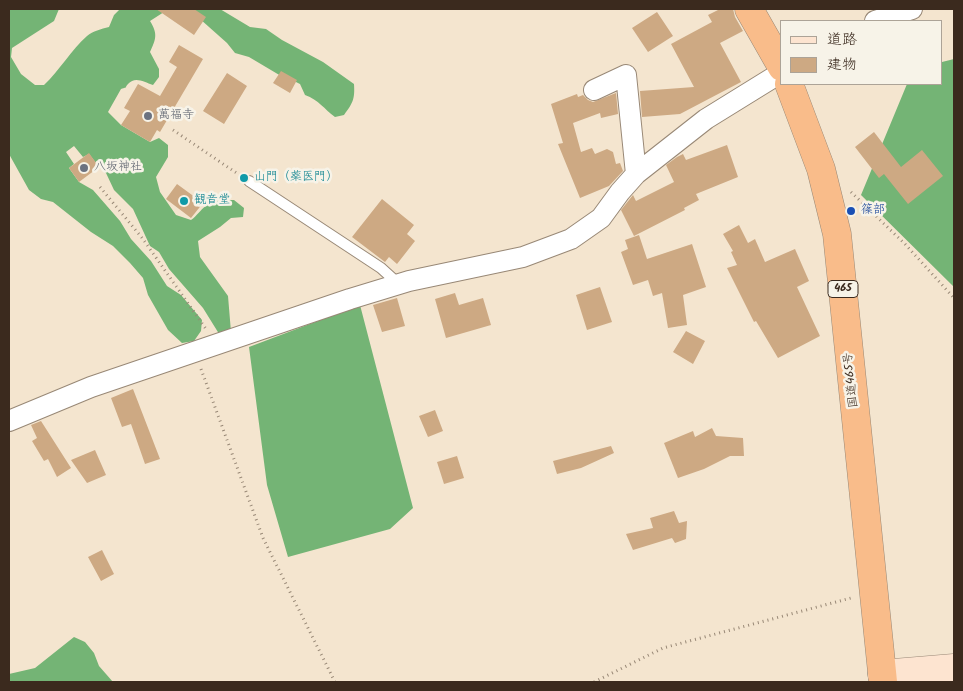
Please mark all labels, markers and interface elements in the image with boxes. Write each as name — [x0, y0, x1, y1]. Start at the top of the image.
legend — [780, 20, 943, 85]
text: 道路 — [827, 28, 857, 52]
text: 建物 — [827, 53, 857, 77]
place label: 萬福寺 — [158, 109, 194, 123]
marker: 萬福寺 — [142, 110, 154, 122]
place label: 八坂神社 — [94, 161, 142, 175]
marker: 八坂神社 — [78, 162, 90, 174]
place label: 山門（薬医門） — [254, 171, 338, 185]
marker: 山門（薬医門） — [238, 172, 250, 184]
place label: 観音堂 — [194, 194, 230, 208]
marker: 観音堂 — [178, 195, 190, 207]
place label: 篠部 — [861, 204, 885, 218]
marker: 篠部 — [845, 205, 857, 217]
road number: 465 — [828, 280, 858, 298]
street label: 国道465号 — [842, 352, 862, 408]

